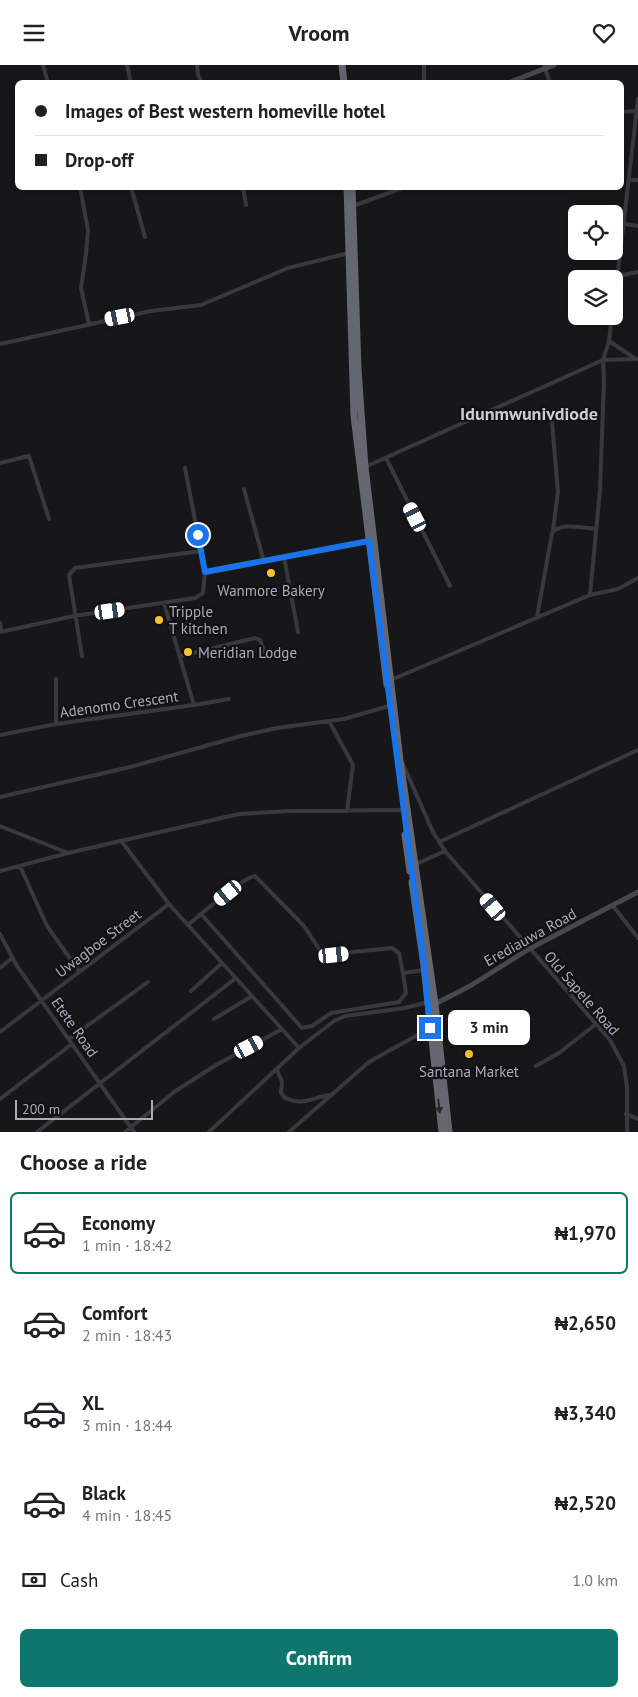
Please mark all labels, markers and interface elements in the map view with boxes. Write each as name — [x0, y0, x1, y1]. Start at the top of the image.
icon: menu — [20, 19, 48, 47]
text: Vroom — [288, 19, 350, 47]
icon: heart — [590, 19, 618, 47]
text: Images of Best western homeville hotel — [65, 99, 385, 123]
text: Drop-off — [65, 148, 133, 172]
map controls — [568, 205, 623, 325]
button: locate — [568, 205, 623, 260]
button: layers — [568, 270, 623, 325]
car — [103, 307, 136, 327]
district label: Idunmwunivdiode — [460, 402, 598, 425]
car — [401, 500, 428, 534]
route start — [187, 524, 209, 546]
marker: Wanmore Bakery — [265, 567, 277, 579]
place label: Wanmore Bakery — [217, 581, 325, 600]
car — [94, 601, 125, 621]
place label: Tripple T kitchen — [169, 602, 228, 638]
marker: Tripple T kitchen — [153, 614, 165, 626]
place label: Meridian Lodge — [198, 643, 297, 662]
marker: Meridian Lodge — [182, 646, 194, 658]
street label: Adenomo Crescent — [58, 686, 180, 722]
car — [211, 878, 244, 908]
car — [477, 891, 508, 923]
street label: Erediauwa Road — [481, 904, 579, 970]
street label: Uwagboe Street — [51, 905, 145, 981]
car — [318, 946, 349, 964]
street label: Old Sapele Road — [540, 947, 624, 1039]
street label: Etete Road — [47, 993, 103, 1061]
callout: 3 min — [448, 1011, 530, 1045]
route end — [419, 1017, 441, 1039]
text: 3 min — [469, 1017, 509, 1037]
car — [232, 1033, 265, 1061]
marker: Santana Market — [463, 1048, 475, 1060]
place label: Santana Market — [419, 1062, 519, 1081]
scale bar — [15, 1097, 152, 1120]
one-way arrow — [435, 1098, 443, 1114]
text: 200 m — [22, 1100, 60, 1118]
text: Choose a ride — [20, 1148, 147, 1176]
icon: car — [22, 1211, 67, 1256]
text: Economy — [82, 1211, 155, 1235]
text: ₦1,970 — [554, 1221, 616, 1245]
text: 1 min · 18:42 — [82, 1235, 172, 1255]
icon: car — [22, 1301, 67, 1346]
text: Comfort — [82, 1301, 148, 1325]
text: ₦2,650 — [554, 1311, 616, 1335]
text: 2 min · 18:43 — [82, 1325, 172, 1345]
icon: car — [22, 1391, 67, 1436]
text: XL — [82, 1391, 104, 1415]
text: ₦3,340 — [554, 1401, 616, 1425]
text: 3 min · 18:44 — [82, 1415, 172, 1435]
icon: car — [22, 1481, 67, 1526]
text: Black — [82, 1481, 126, 1505]
text: ₦2,520 — [554, 1491, 616, 1515]
text: 4 min · 18:45 — [82, 1505, 172, 1525]
icon: cash — [20, 1566, 48, 1594]
text: Cash — [60, 1568, 98, 1592]
text: 1.0 km — [572, 1570, 618, 1590]
button: Confirm — [20, 1629, 618, 1687]

